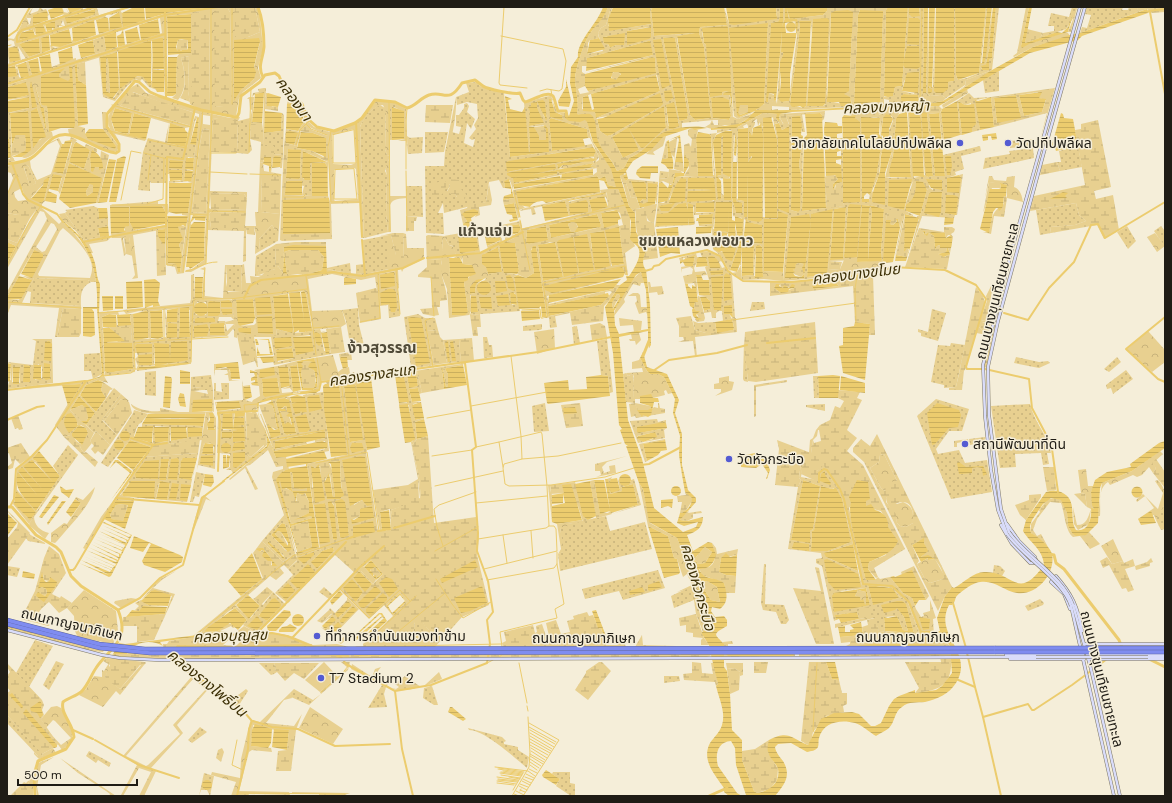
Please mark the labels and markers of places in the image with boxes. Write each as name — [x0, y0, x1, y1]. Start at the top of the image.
place label: วิทยาลัยเทคโนโลยีปทีปพลีผล — [790, 134, 952, 152]
place label: วัดปทีปพลีผล — [1016, 134, 1092, 152]
marker: วิทยาลัยเทคโนโลยีปทีปพลีผล — [955, 138, 965, 148]
marker: วัดปทีปพลีผล — [1003, 138, 1013, 148]
place label: สถานีพัฒนาที่ดิน — [973, 434, 1066, 453]
marker: สถานีพัฒนาที่ดิน — [960, 439, 970, 449]
place label: วัดหัวกระบือ — [737, 450, 804, 468]
marker: วัดหัวกระบือ — [724, 454, 734, 464]
place label: ที่ทำการกำนันแขวงท่าข้าม — [325, 626, 466, 645]
marker: ที่ทำการกำนันแขวงท่าข้าม — [312, 631, 322, 641]
place label: T7 Stadium 2 — [329, 669, 414, 687]
marker: T7 Stadium 2 — [316, 673, 326, 683]

